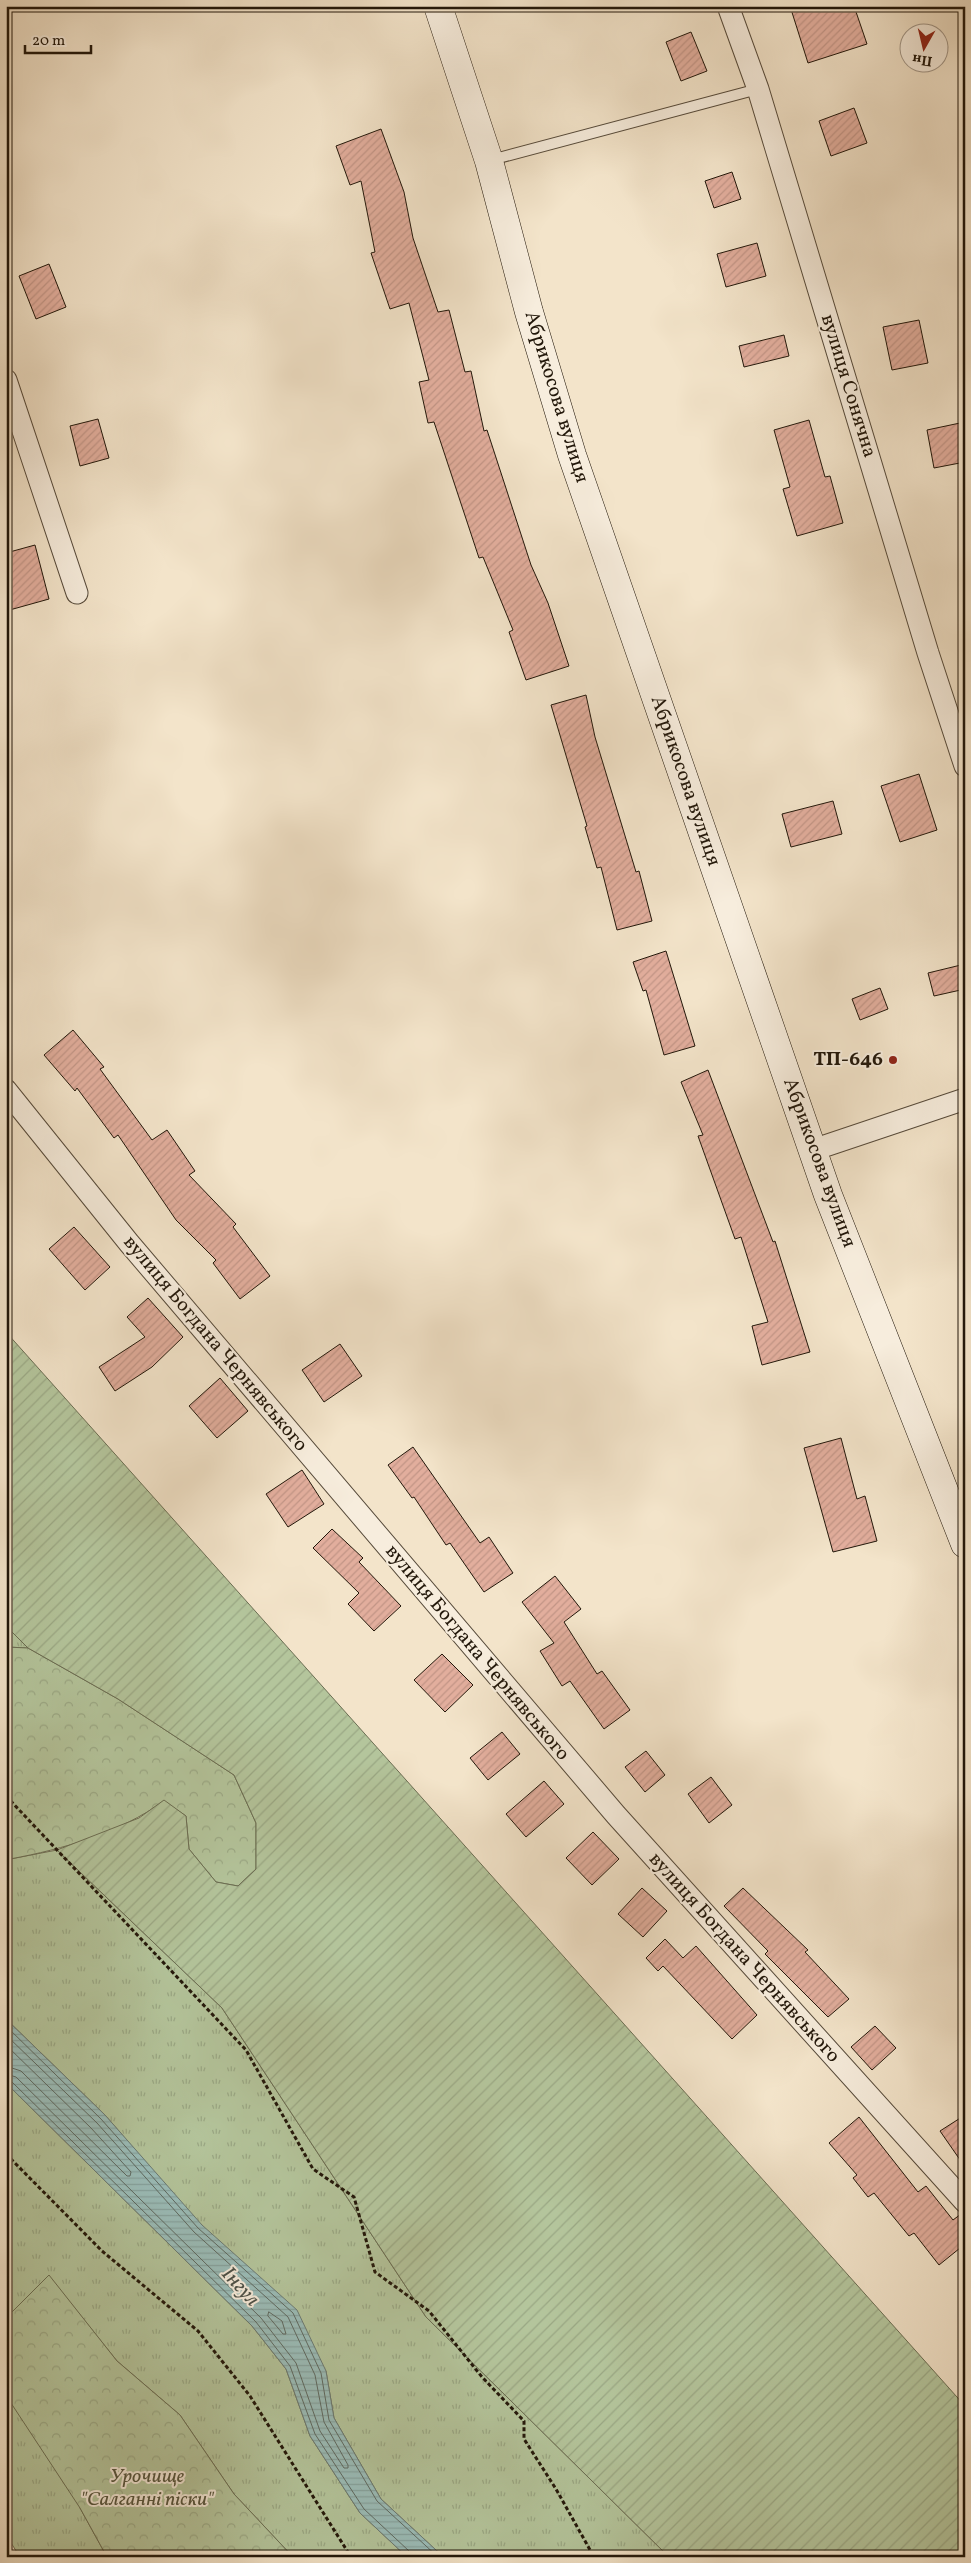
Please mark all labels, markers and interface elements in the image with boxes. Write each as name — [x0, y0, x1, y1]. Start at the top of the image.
scale bar — [25, 22, 91, 54]
north arrow — [898, 22, 948, 72]
text: 20 m — [32, 31, 65, 52]
text: Пн — [911, 49, 934, 70]
street label: Абрикосова вулиця — [517, 308, 595, 486]
street label: вулиця Сонячна — [813, 311, 883, 461]
street label: Абрикосова вулиця — [643, 692, 727, 870]
place label: ТП-646 — [813, 1046, 883, 1074]
marker: ТП-646 — [887, 1054, 899, 1066]
street label: Абрикосова вулиця — [775, 1074, 863, 1252]
street label: вулиця Богдана Чернявського — [116, 1230, 314, 1458]
street label: вулиця Богдана Чернявського — [378, 1539, 576, 1767]
street label: вулиця Богдана Чернявського — [642, 1847, 846, 2069]
water label: Інгул — [214, 2261, 266, 2313]
park label: Урочище "Салганні піски" — [80, 2463, 215, 2514]

